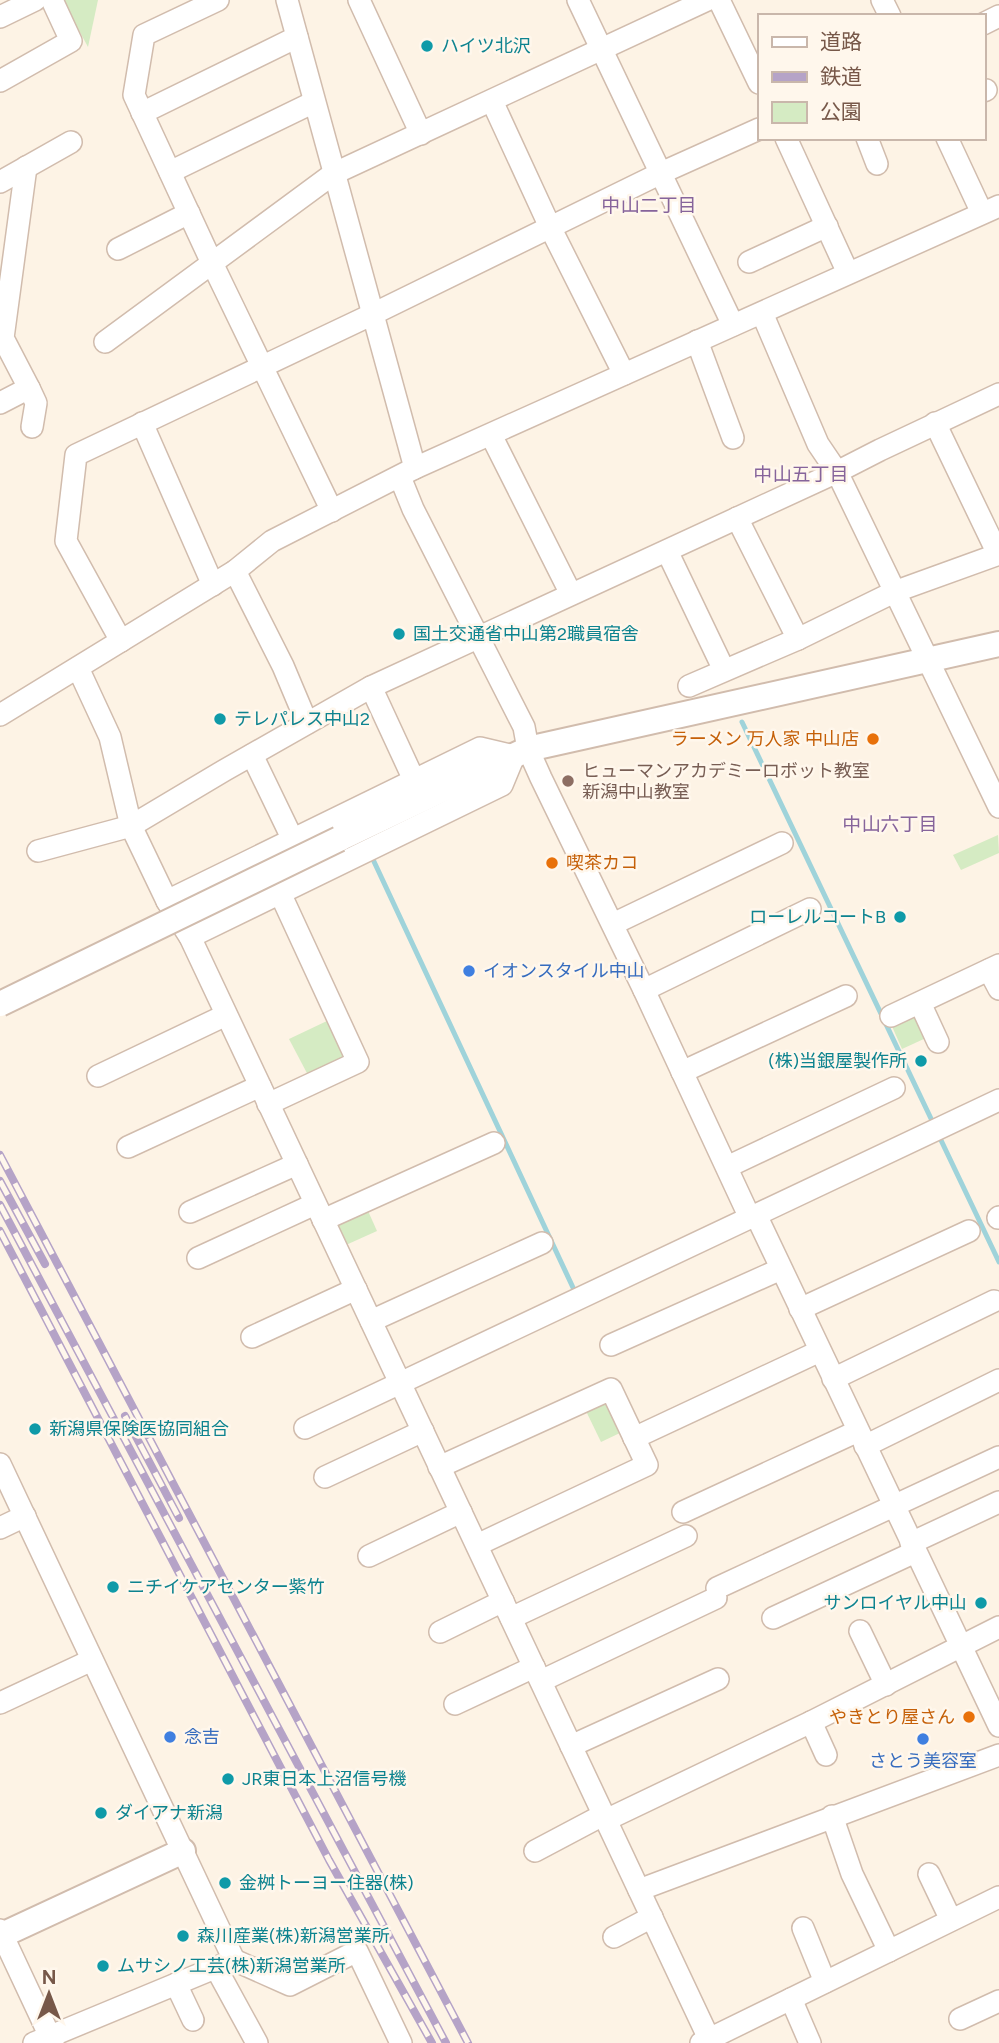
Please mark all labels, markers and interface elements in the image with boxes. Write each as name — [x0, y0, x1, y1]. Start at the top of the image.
legend — [758, 14, 985, 140]
text: 道路 — [820, 29, 862, 54]
place label: ハイツ北沢 — [441, 35, 531, 57]
marker: ハイツ北沢 — [419, 38, 435, 54]
text: 鉄道 — [820, 64, 862, 89]
text: 公園 — [820, 99, 862, 124]
district label: 中山二丁目 — [601, 194, 697, 217]
district label: 中山五丁目 — [753, 463, 849, 486]
place label: 国土交通省中山第2職員宿舎 — [413, 623, 639, 645]
marker: 国土交通省中山第2職員宿舎 — [391, 626, 407, 642]
place label: テレパレス中山2 — [234, 708, 370, 730]
marker: テレパレス中山2 — [212, 711, 228, 727]
place label: ラーメン 万人家 中山店 — [671, 728, 859, 750]
marker: ラーメン 万人家 中山店 — [865, 731, 881, 747]
place label: ヒューマンアカデミーロボット教室 新潟中山教室 — [582, 760, 870, 803]
marker: ヒューマンアカデミーロボット教室 新潟中山教室 — [560, 773, 576, 789]
district label: 中山六丁目 — [842, 813, 938, 836]
place label: 喫茶カコ — [566, 852, 638, 874]
marker: 喫茶カコ — [544, 855, 560, 871]
place label: ローレルコートB — [749, 906, 886, 928]
marker: ローレルコートB — [892, 909, 908, 925]
place label: イオンスタイル中山 — [483, 960, 645, 982]
marker: イオンスタイル中山 — [461, 963, 477, 979]
place label: (株)当銀屋製作所 — [768, 1050, 907, 1072]
marker: (株)当銀屋製作所 — [913, 1053, 929, 1069]
place label: 新潟県保険医協同組合 — [49, 1418, 229, 1440]
marker: 新潟県保険医協同組合 — [27, 1421, 43, 1437]
place label: ニチイケアセンター紫竹 — [127, 1576, 325, 1598]
marker: ニチイケアセンター紫竹 — [105, 1579, 121, 1595]
place label: サンロイヤル中山 — [824, 1592, 967, 1614]
marker: サンロイヤル中山 — [973, 1595, 989, 1611]
place label: やきとり屋さん — [829, 1706, 955, 1728]
marker: やきとり屋さん — [961, 1709, 977, 1725]
place label: 念吉 — [184, 1726, 220, 1748]
marker: 念吉 — [162, 1729, 178, 1745]
marker: さとう美容室 — [915, 1731, 931, 1747]
place label: さとう美容室 — [869, 1750, 977, 1772]
place label: JR東日本上沼信号機 — [242, 1768, 407, 1790]
marker: JR東日本上沼信号機 — [220, 1771, 236, 1787]
place label: ダイアナ新潟 — [115, 1802, 223, 1824]
marker: ダイアナ新潟 — [93, 1805, 109, 1821]
place label: 金桝トーヨー住器(株) — [239, 1872, 414, 1894]
marker: 金桝トーヨー住器(株) — [217, 1875, 233, 1891]
place label: 森川産業(株)新潟営業所 — [197, 1925, 390, 1947]
marker: 森川産業(株)新潟営業所 — [175, 1928, 191, 1944]
place label: ムサシノ工芸(株)新潟営業所 — [117, 1955, 346, 1977]
marker: ムサシノ工芸(株)新潟営業所 — [95, 1958, 111, 1974]
north arrow — [14, 1959, 84, 2029]
text: N — [42, 1966, 56, 1989]

